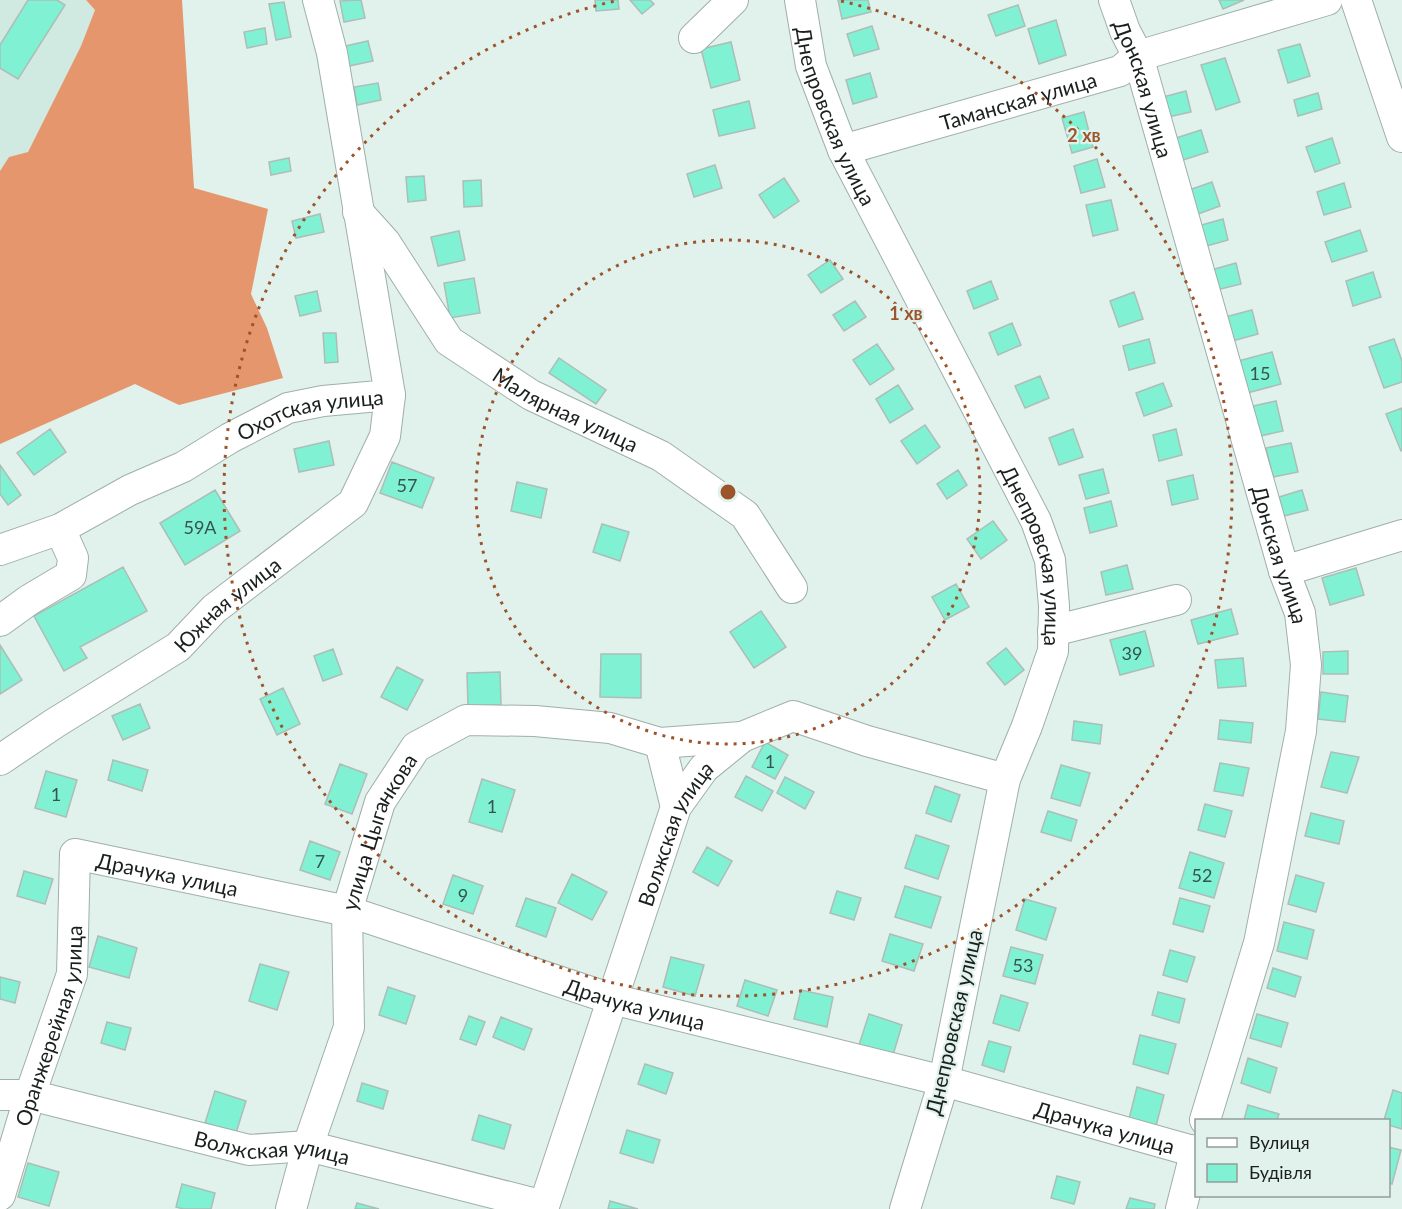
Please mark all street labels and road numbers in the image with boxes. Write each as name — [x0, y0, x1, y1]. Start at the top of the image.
street label: Донская улица — [1110, 16, 1179, 160]
street label: Днепровская улица — [792, 25, 882, 209]
street label: Таманская улица — [937, 66, 1099, 134]
street label: Малярная улица — [489, 361, 643, 456]
street label: Охотская улица — [232, 383, 385, 445]
street label: Днепровская улица — [996, 460, 1067, 647]
street label: Донская улица — [1248, 483, 1314, 625]
street label: Южная улица — [168, 551, 285, 657]
street label: улица Цыганкова — [336, 748, 421, 913]
street label: Волжская улица — [632, 754, 717, 909]
street label: Драчука улица — [94, 846, 241, 900]
street label: Оранжерейная улица — [9, 925, 86, 1129]
street label: Днепровская улица — [919, 927, 987, 1117]
street label: Драчука улица — [562, 972, 708, 1034]
street label: Драчука улица — [1032, 1095, 1178, 1158]
street label: Волжская улица — [192, 1124, 353, 1169]

